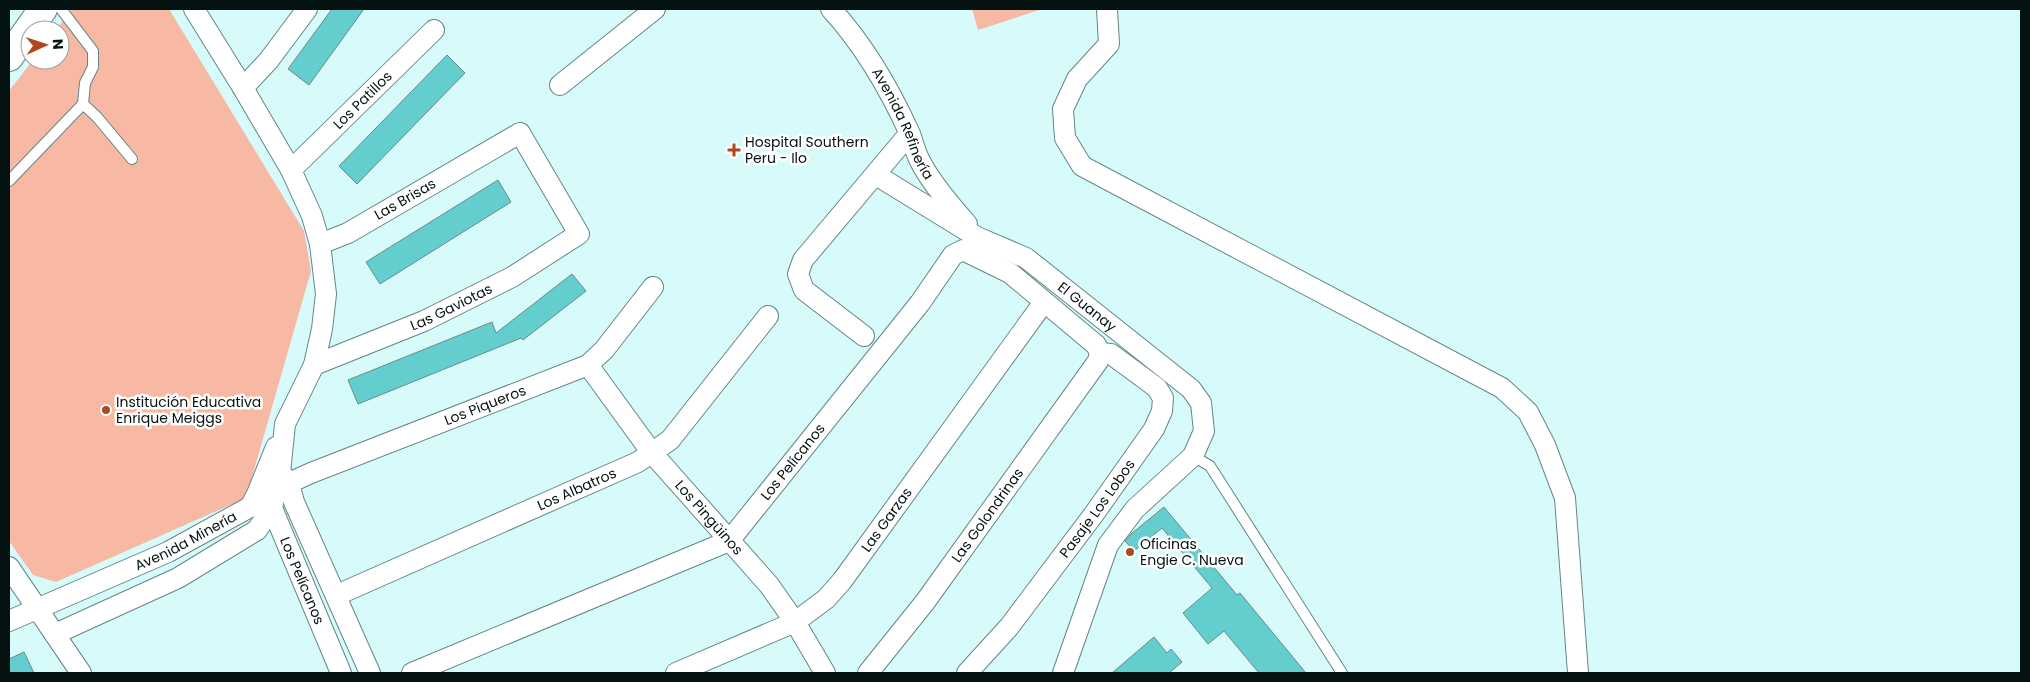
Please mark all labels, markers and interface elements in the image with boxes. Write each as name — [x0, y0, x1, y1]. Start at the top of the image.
north arrow — [20, 20, 70, 70]
text: N — [48, 39, 68, 50]
street label: Avenida Refinería — [867, 64, 938, 183]
street label: Los Patillos — [329, 67, 396, 134]
place label: Hospital Southern Peru - Ilo — [745, 132, 869, 168]
marker: Hospital Southern Peru - Ilo — [727, 143, 741, 157]
street label: Las Brisas — [371, 173, 439, 225]
street label: El Guanay — [1054, 277, 1121, 336]
street label: Las Gaviotas — [407, 278, 496, 336]
street label: Los Piqueros — [441, 380, 529, 430]
place label: Institución Educativa Enrique Meiggs — [116, 392, 261, 428]
marker: Institución Educativa Enrique Meiggs — [100, 404, 112, 416]
street label: Los Pelícanos — [756, 419, 830, 504]
street label: Pasaje Los Lobos — [1055, 455, 1140, 562]
street label: Los Albatros — [534, 463, 619, 515]
street label: Las Golondrinas — [947, 464, 1028, 566]
street label: Los Pingüinos — [671, 476, 748, 559]
street label: Las Garzas — [856, 483, 917, 556]
street label: Avenida Minería — [131, 506, 240, 575]
street label: Los Pelícanos — [275, 534, 330, 627]
place label: Oficinas Engie C. Nueva — [1140, 534, 1244, 570]
marker: Oficinas Engie C. Nueva — [1124, 546, 1136, 558]

